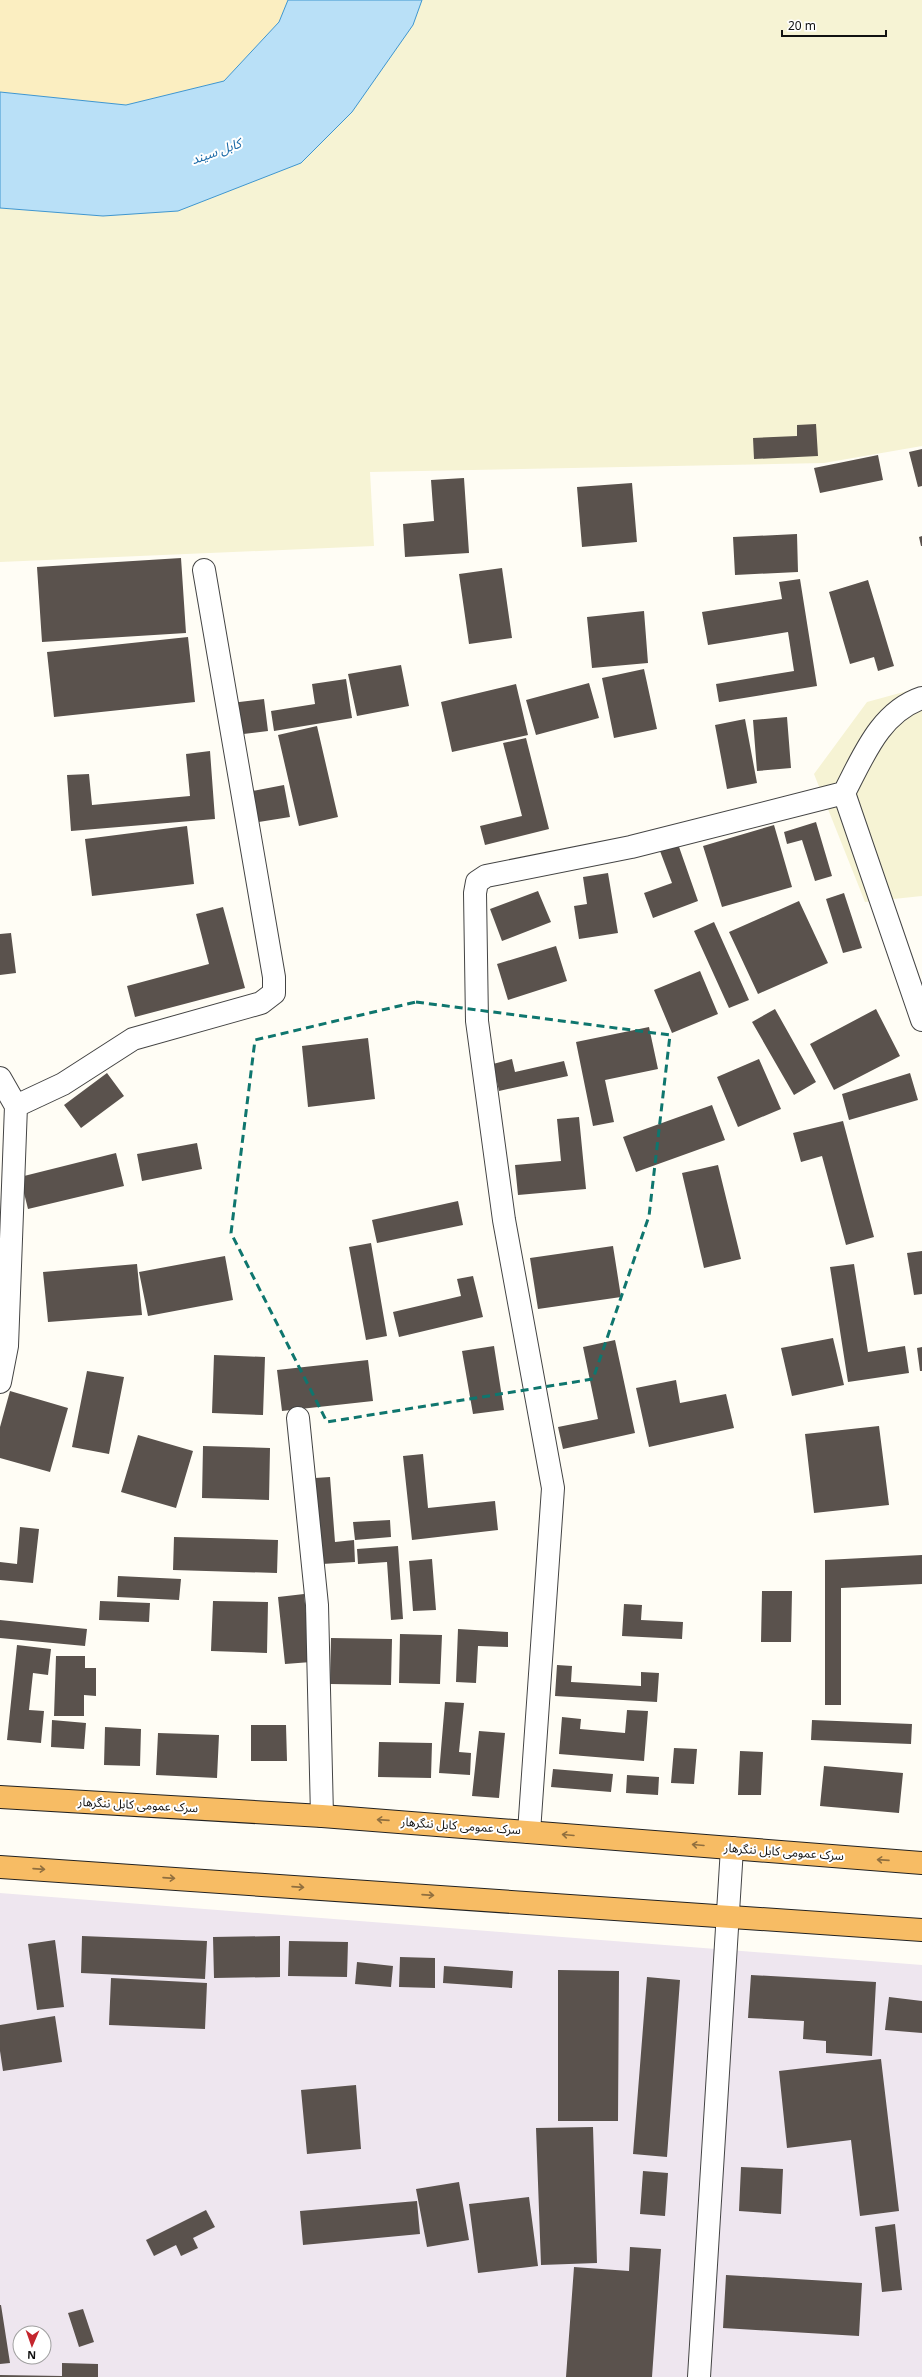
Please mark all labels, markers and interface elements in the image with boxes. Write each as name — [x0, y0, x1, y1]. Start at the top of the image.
scale bar — [782, 12, 886, 38]
text: 20 m — [788, 14, 816, 39]
water label: کابل سيند — [187, 129, 248, 174]
street label: سرک عمومی کابل ننگرهار — [76, 1790, 199, 1821]
street label: سرک عمومی کابل ننگرهار — [399, 1810, 522, 1843]
one-way arrow — [377, 1817, 390, 1824]
one-way arrow — [562, 1831, 575, 1838]
street label: سرک عمومی کابل ننگرهار — [722, 1836, 845, 1869]
one-way arrow — [692, 1842, 705, 1849]
one-way arrow — [877, 1856, 890, 1863]
one-way arrow — [32, 1866, 45, 1873]
one-way arrow — [162, 1874, 175, 1882]
one-way arrow — [291, 1883, 304, 1890]
one-way arrow — [421, 1892, 434, 1899]
north arrow — [12, 2325, 52, 2365]
text: N — [27, 2343, 37, 2366]

